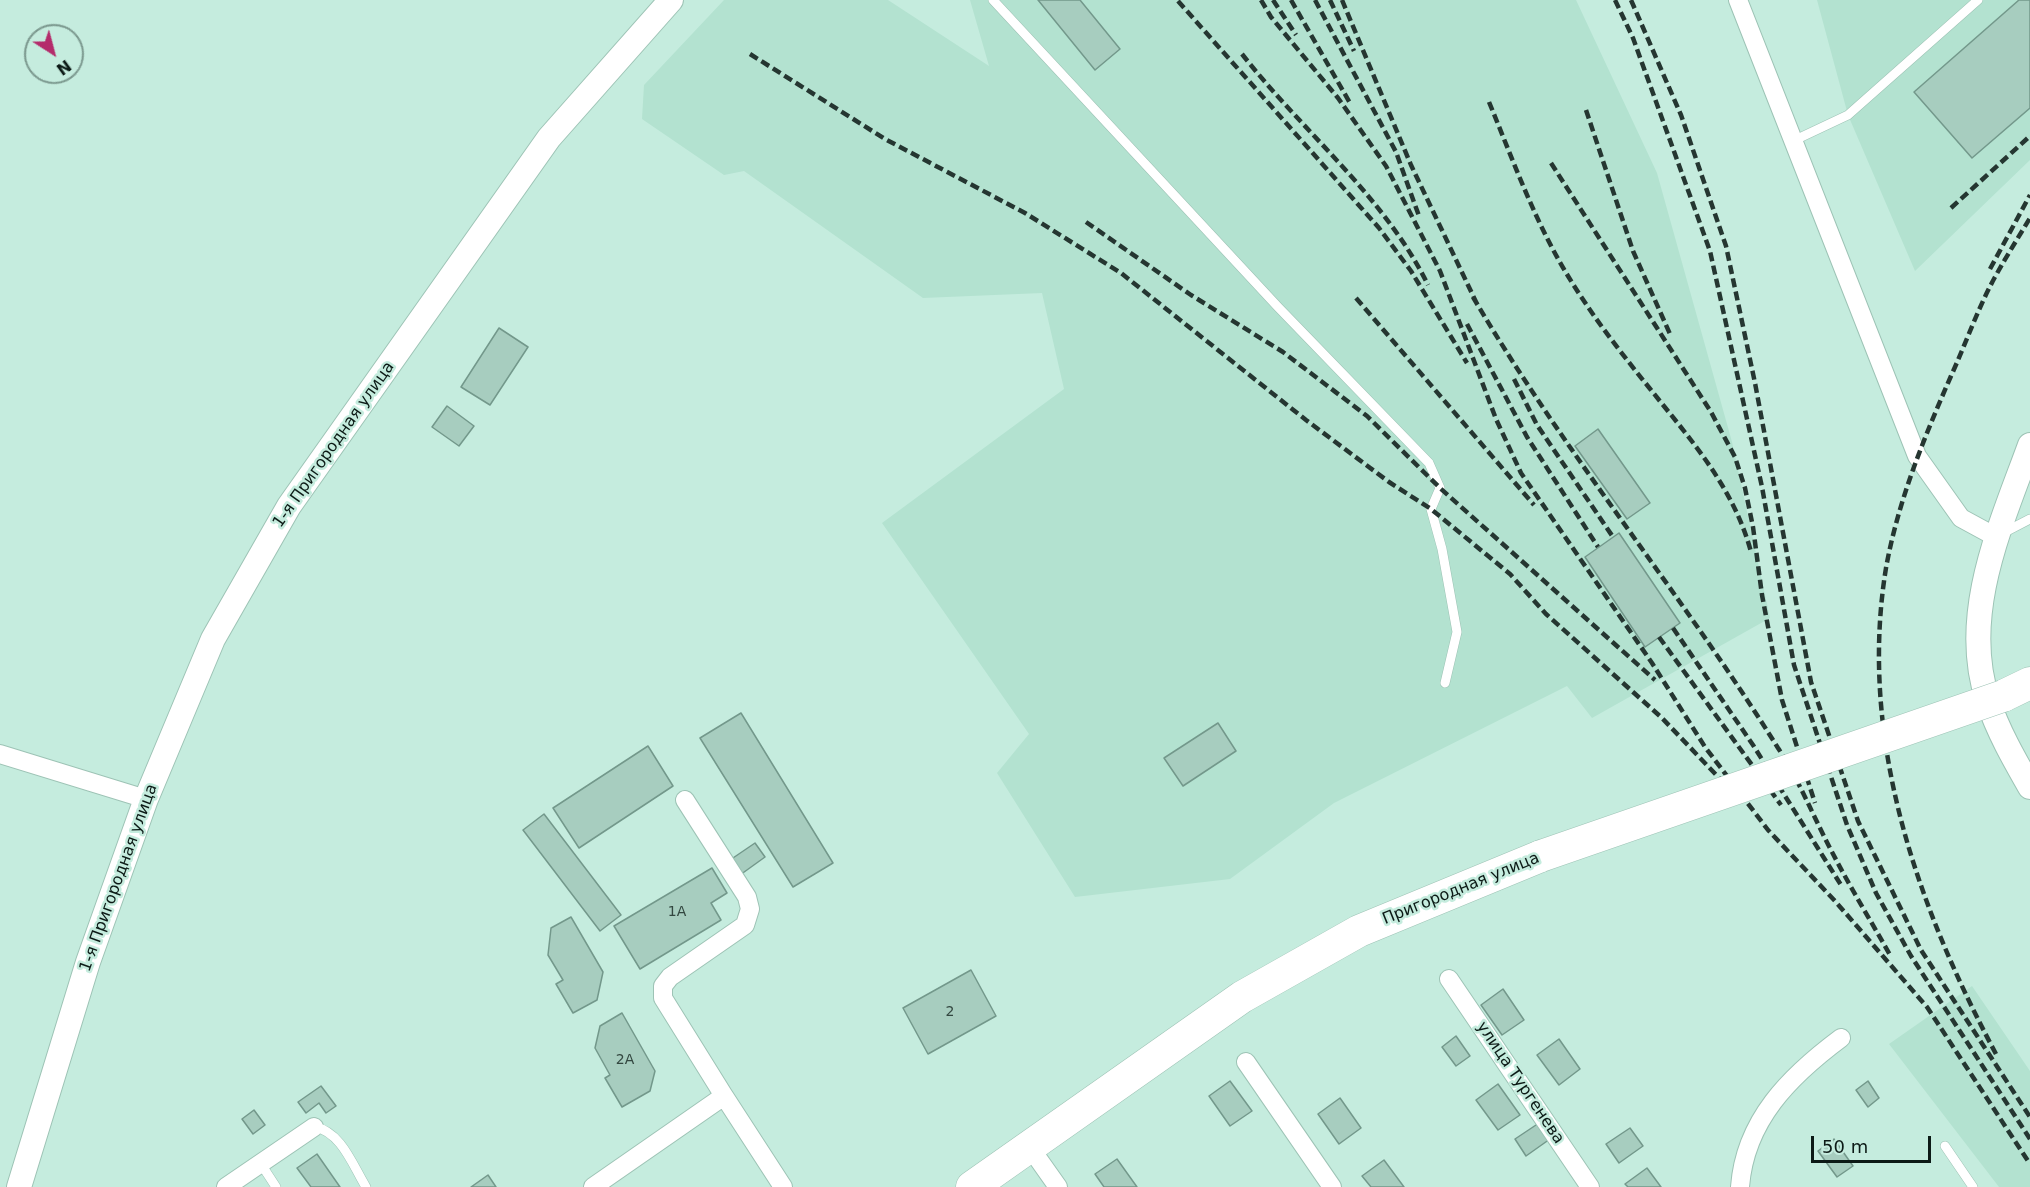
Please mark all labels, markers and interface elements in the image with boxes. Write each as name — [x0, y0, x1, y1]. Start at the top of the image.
north arrow — [24, 24, 84, 84]
text: N — [53, 56, 75, 79]
street label: 1-я Пригородная улица — [269, 358, 399, 532]
street label: 1-я Пригородная улица — [76, 782, 162, 974]
street label: Пригородная улица — [1380, 849, 1542, 929]
house number: 1А — [668, 904, 686, 920]
house number: 2 — [946, 1004, 954, 1020]
street label: улица Тургенева — [1472, 1018, 1568, 1148]
house number: 2А — [616, 1052, 634, 1068]
scale bar — [1814, 1124, 1934, 1162]
text: 50 m — [1822, 1136, 1868, 1157]

